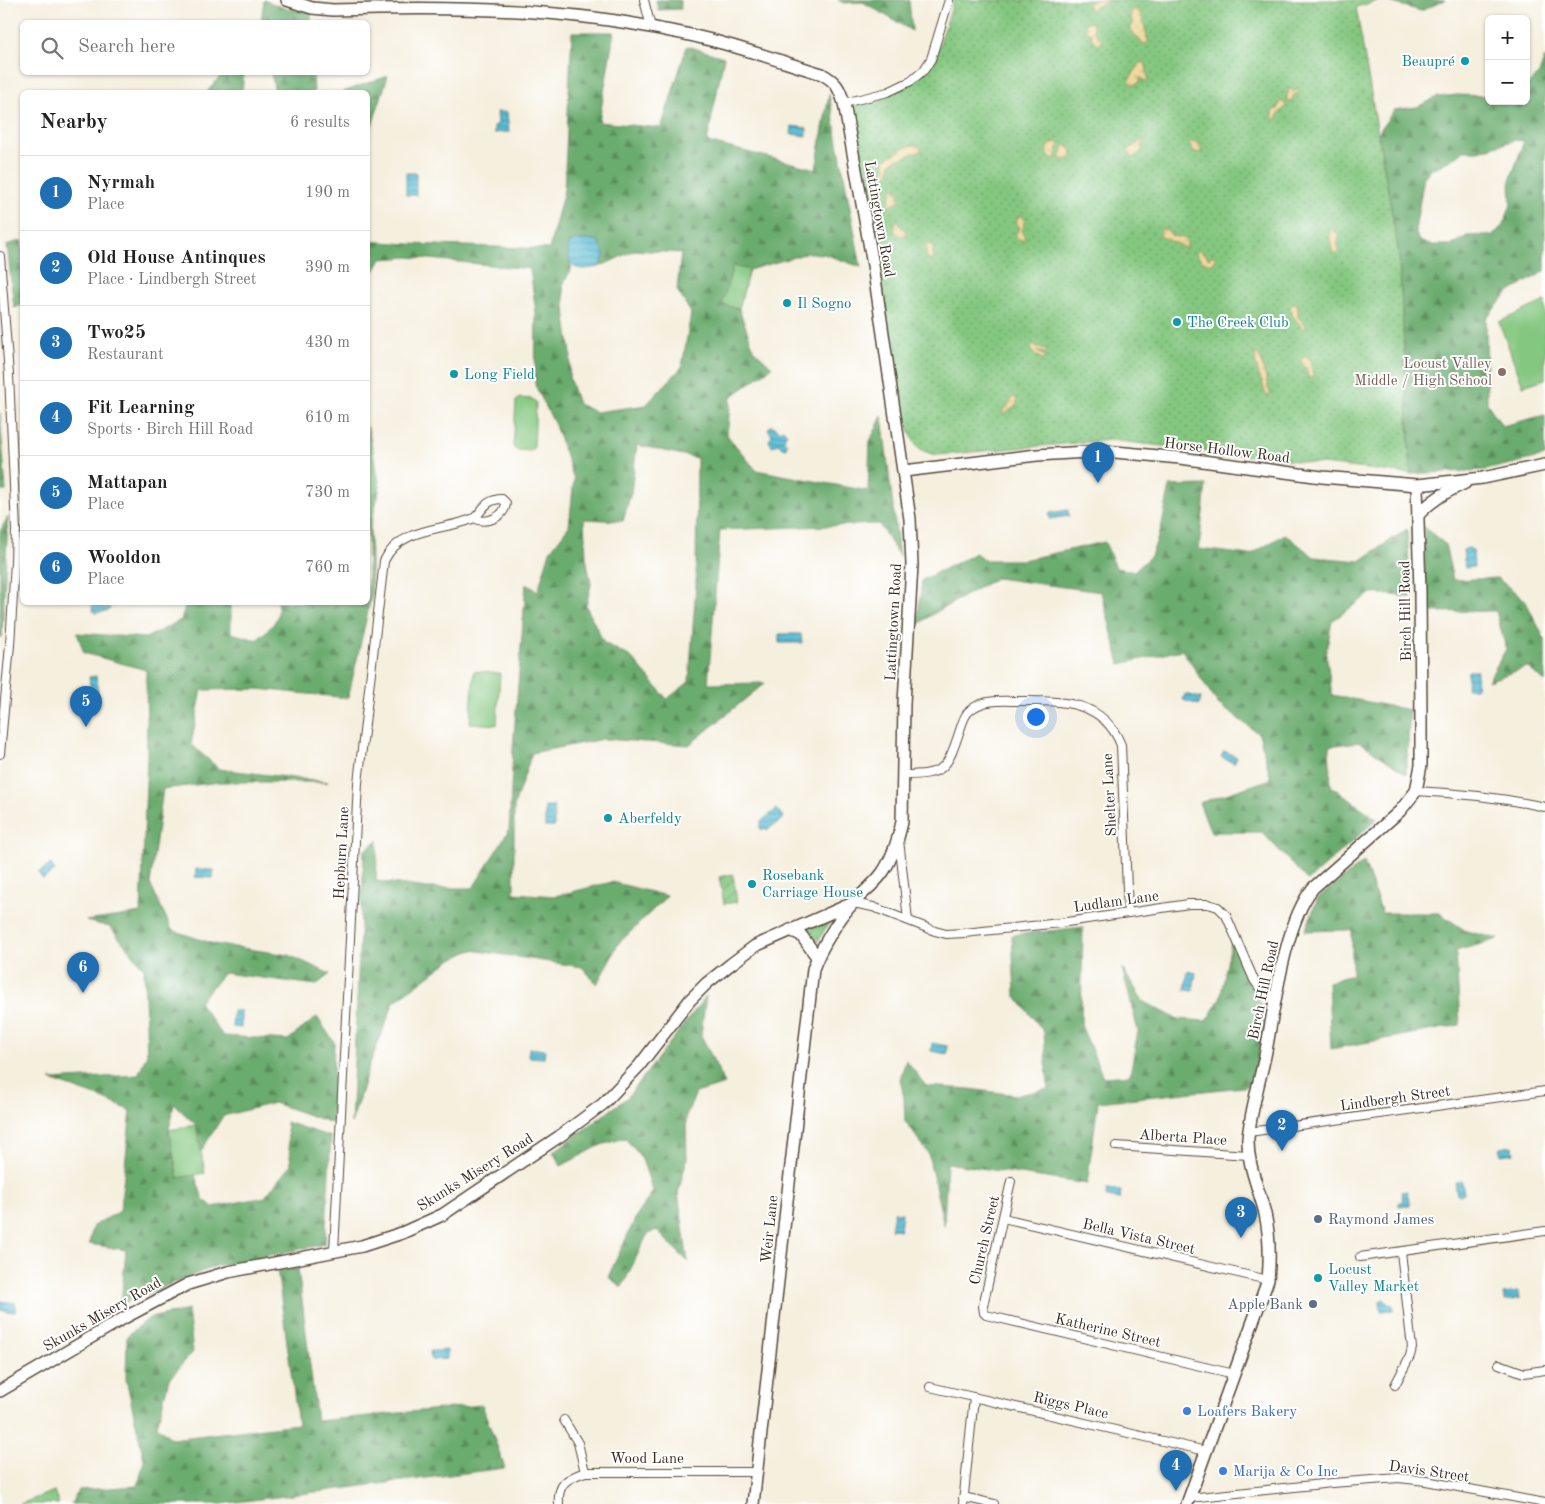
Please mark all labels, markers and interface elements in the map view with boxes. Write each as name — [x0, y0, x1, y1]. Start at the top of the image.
map controls — [1485, 15, 1530, 105]
button: + — [1485, 15, 1530, 60]
search box — [20, 20, 370, 75]
icon: search — [38, 34, 66, 62]
text: Search here — [78, 38, 175, 57]
place label: Beaupré — [1402, 55, 1455, 70]
marker: Beaupré — [1459, 55, 1471, 67]
button: − — [1485, 60, 1530, 105]
text: Nearby — [40, 112, 108, 133]
text: 6 results — [290, 115, 350, 131]
street label: Lattingtown Road — [861, 160, 896, 279]
text: Nyrmah — [87, 174, 155, 193]
text: 1 — [51, 185, 61, 201]
text: 190 m — [305, 185, 350, 201]
text: Place — [87, 197, 124, 213]
text: Old House Antinques — [87, 249, 266, 268]
text: 2 — [51, 260, 61, 276]
text: 390 m — [305, 260, 350, 276]
text: Place · Lindbergh Street — [87, 272, 256, 288]
marker: Il Sogno — [781, 297, 793, 309]
place label: Il Sogno — [797, 297, 852, 312]
marker: The Creek Club — [1171, 316, 1183, 328]
place label: The Creek Club — [1187, 316, 1289, 331]
text: Two25 — [87, 324, 146, 343]
text: 3 — [51, 335, 61, 351]
text: 430 m — [305, 335, 350, 351]
text: Restaurant — [87, 347, 164, 363]
place label: Locust Valley Middle / High School — [1354, 357, 1492, 389]
marker: Locust Valley Middle / High School — [1496, 366, 1508, 378]
marker: Long Field — [448, 368, 460, 380]
place label: Long Field — [464, 368, 535, 383]
text: Fit Learning — [87, 399, 194, 418]
text: 4 — [51, 410, 61, 426]
text: 610 m — [305, 410, 350, 426]
text: Sports · Birch Hill Road — [87, 422, 253, 438]
street label: Horse Hollow Road — [1163, 436, 1291, 467]
pin: 1 — [1082, 442, 1114, 483]
text: Mattapan — [87, 474, 168, 493]
text: 5 — [51, 485, 61, 501]
text: 730 m — [305, 485, 350, 501]
text: Place — [87, 497, 124, 513]
text: Wooldon — [87, 549, 161, 568]
text: 6 — [51, 560, 61, 576]
text: 760 m — [305, 560, 350, 576]
street label: Birch Hill Road — [1398, 560, 1415, 662]
street label: Lattingtown Road — [884, 563, 905, 681]
text: Place — [87, 572, 124, 588]
pin: 5 — [70, 686, 102, 727]
your location — [1023, 704, 1049, 730]
street label: Shelter Lane — [1101, 753, 1120, 837]
street label: Hepburn Lane — [333, 806, 352, 900]
marker: Aberfeldy — [602, 812, 614, 824]
place label: Aberfeldy — [618, 812, 682, 827]
place label: Rosebank Carriage House — [762, 869, 863, 901]
marker: Rosebank Carriage House — [746, 878, 758, 890]
street label: Ludlam Lane — [1073, 889, 1160, 916]
street label: Birch Hill Road — [1247, 939, 1282, 1041]
pin: 6 — [67, 952, 99, 993]
street label: Lindbergh Street — [1339, 1084, 1451, 1115]
pin: 2 — [1266, 1110, 1298, 1151]
street label: Alberta Place — [1138, 1128, 1228, 1149]
street label: Skunks Misery Road — [415, 1131, 537, 1215]
street label: Weir Lane — [759, 1194, 782, 1264]
street label: Church Street — [968, 1194, 1003, 1286]
pin: 3 — [1225, 1197, 1257, 1238]
marker: Raymond James — [1312, 1213, 1324, 1225]
place label: Raymond James — [1328, 1213, 1434, 1228]
street label: Bella Vista Street — [1081, 1217, 1196, 1258]
place label: Locust Valley Market — [1328, 1263, 1419, 1295]
marker: Locust Valley Market — [1312, 1272, 1324, 1284]
street label: Skunks Misery Road — [41, 1275, 164, 1355]
place label: Apple Bank — [1227, 1298, 1303, 1313]
marker: Apple Bank — [1307, 1298, 1319, 1310]
street label: Katherine Street — [1053, 1312, 1162, 1351]
street label: Riggs Place — [1032, 1391, 1110, 1422]
marker: Loafers Bakery — [1181, 1405, 1193, 1417]
place label: Loafers Bakery — [1197, 1405, 1297, 1420]
pin: 4 — [1160, 1450, 1192, 1491]
street label: Wood Lane — [610, 1452, 684, 1467]
street label: Davis Street — [1388, 1459, 1470, 1486]
marker: Marija & Co Inc — [1217, 1465, 1229, 1477]
place label: Marija & Co Inc — [1233, 1465, 1338, 1480]

